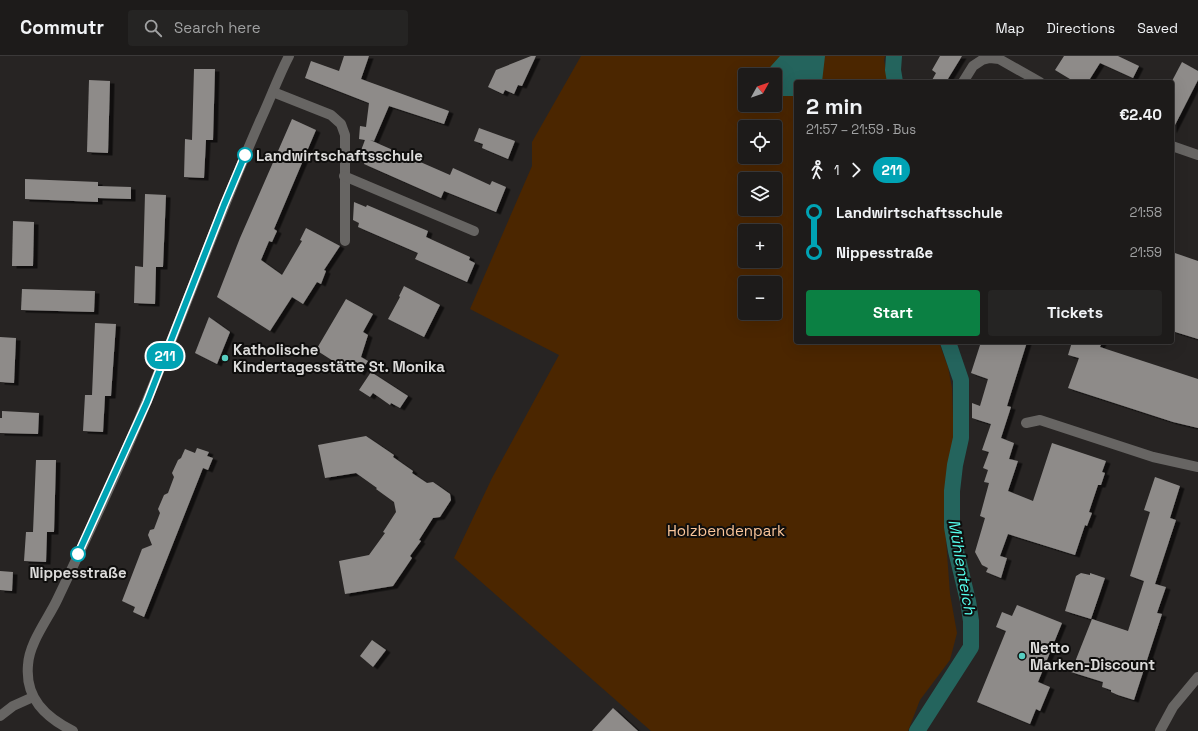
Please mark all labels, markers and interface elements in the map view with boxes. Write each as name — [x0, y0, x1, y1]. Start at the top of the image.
search box — [128, 10, 408, 46]
text: Commutr — [20, 15, 104, 40]
icon: search — [142, 17, 164, 39]
text: Search here — [174, 18, 261, 37]
text: Map — [995, 19, 1025, 37]
text: Directions — [1047, 19, 1115, 37]
text: Saved — [1137, 19, 1178, 37]
north arrow — [738, 68, 782, 112]
map controls — [738, 68, 782, 320]
text: 2 min — [806, 92, 863, 120]
text: €2.40 — [1119, 105, 1162, 124]
button: locate — [738, 120, 782, 164]
text: 21:57 – 21:59 · Bus — [806, 121, 916, 138]
place label: Landwirtschaftsschule — [256, 146, 423, 165]
marker: Landwirtschaftsschule — [237, 147, 253, 163]
icon: walk — [806, 159, 828, 181]
icon: forward — [845, 159, 867, 181]
text: 211 — [881, 161, 902, 179]
text: 1 — [834, 162, 839, 179]
button: layers — [738, 172, 782, 216]
text: Landwirtschaftsschule — [836, 203, 1003, 222]
text: 21:58 — [1130, 204, 1162, 221]
button: + — [738, 224, 782, 268]
text: Nippesstraße — [836, 243, 933, 262]
text: 21:59 — [1130, 244, 1162, 261]
button: − — [738, 276, 782, 320]
button: Start — [806, 290, 980, 336]
button: Tickets — [988, 290, 1162, 336]
place label: Katholische Kindertagesstätte St. Monika — [233, 340, 445, 376]
line badge: 211 — [142, 343, 188, 369]
text: 211 — [155, 347, 175, 365]
marker: Katholische Kindertagesstätte St. Monika — [220, 353, 230, 363]
water label: Mühlenteich — [943, 518, 981, 617]
park label: Holzbendenpark — [667, 521, 785, 540]
marker: Nippesstraße — [70, 546, 86, 562]
place label: Nippesstraße — [29, 563, 127, 582]
place label: Netto Marken-Discount — [1030, 638, 1155, 674]
marker: Netto Marken-Discount — [1017, 651, 1027, 661]

